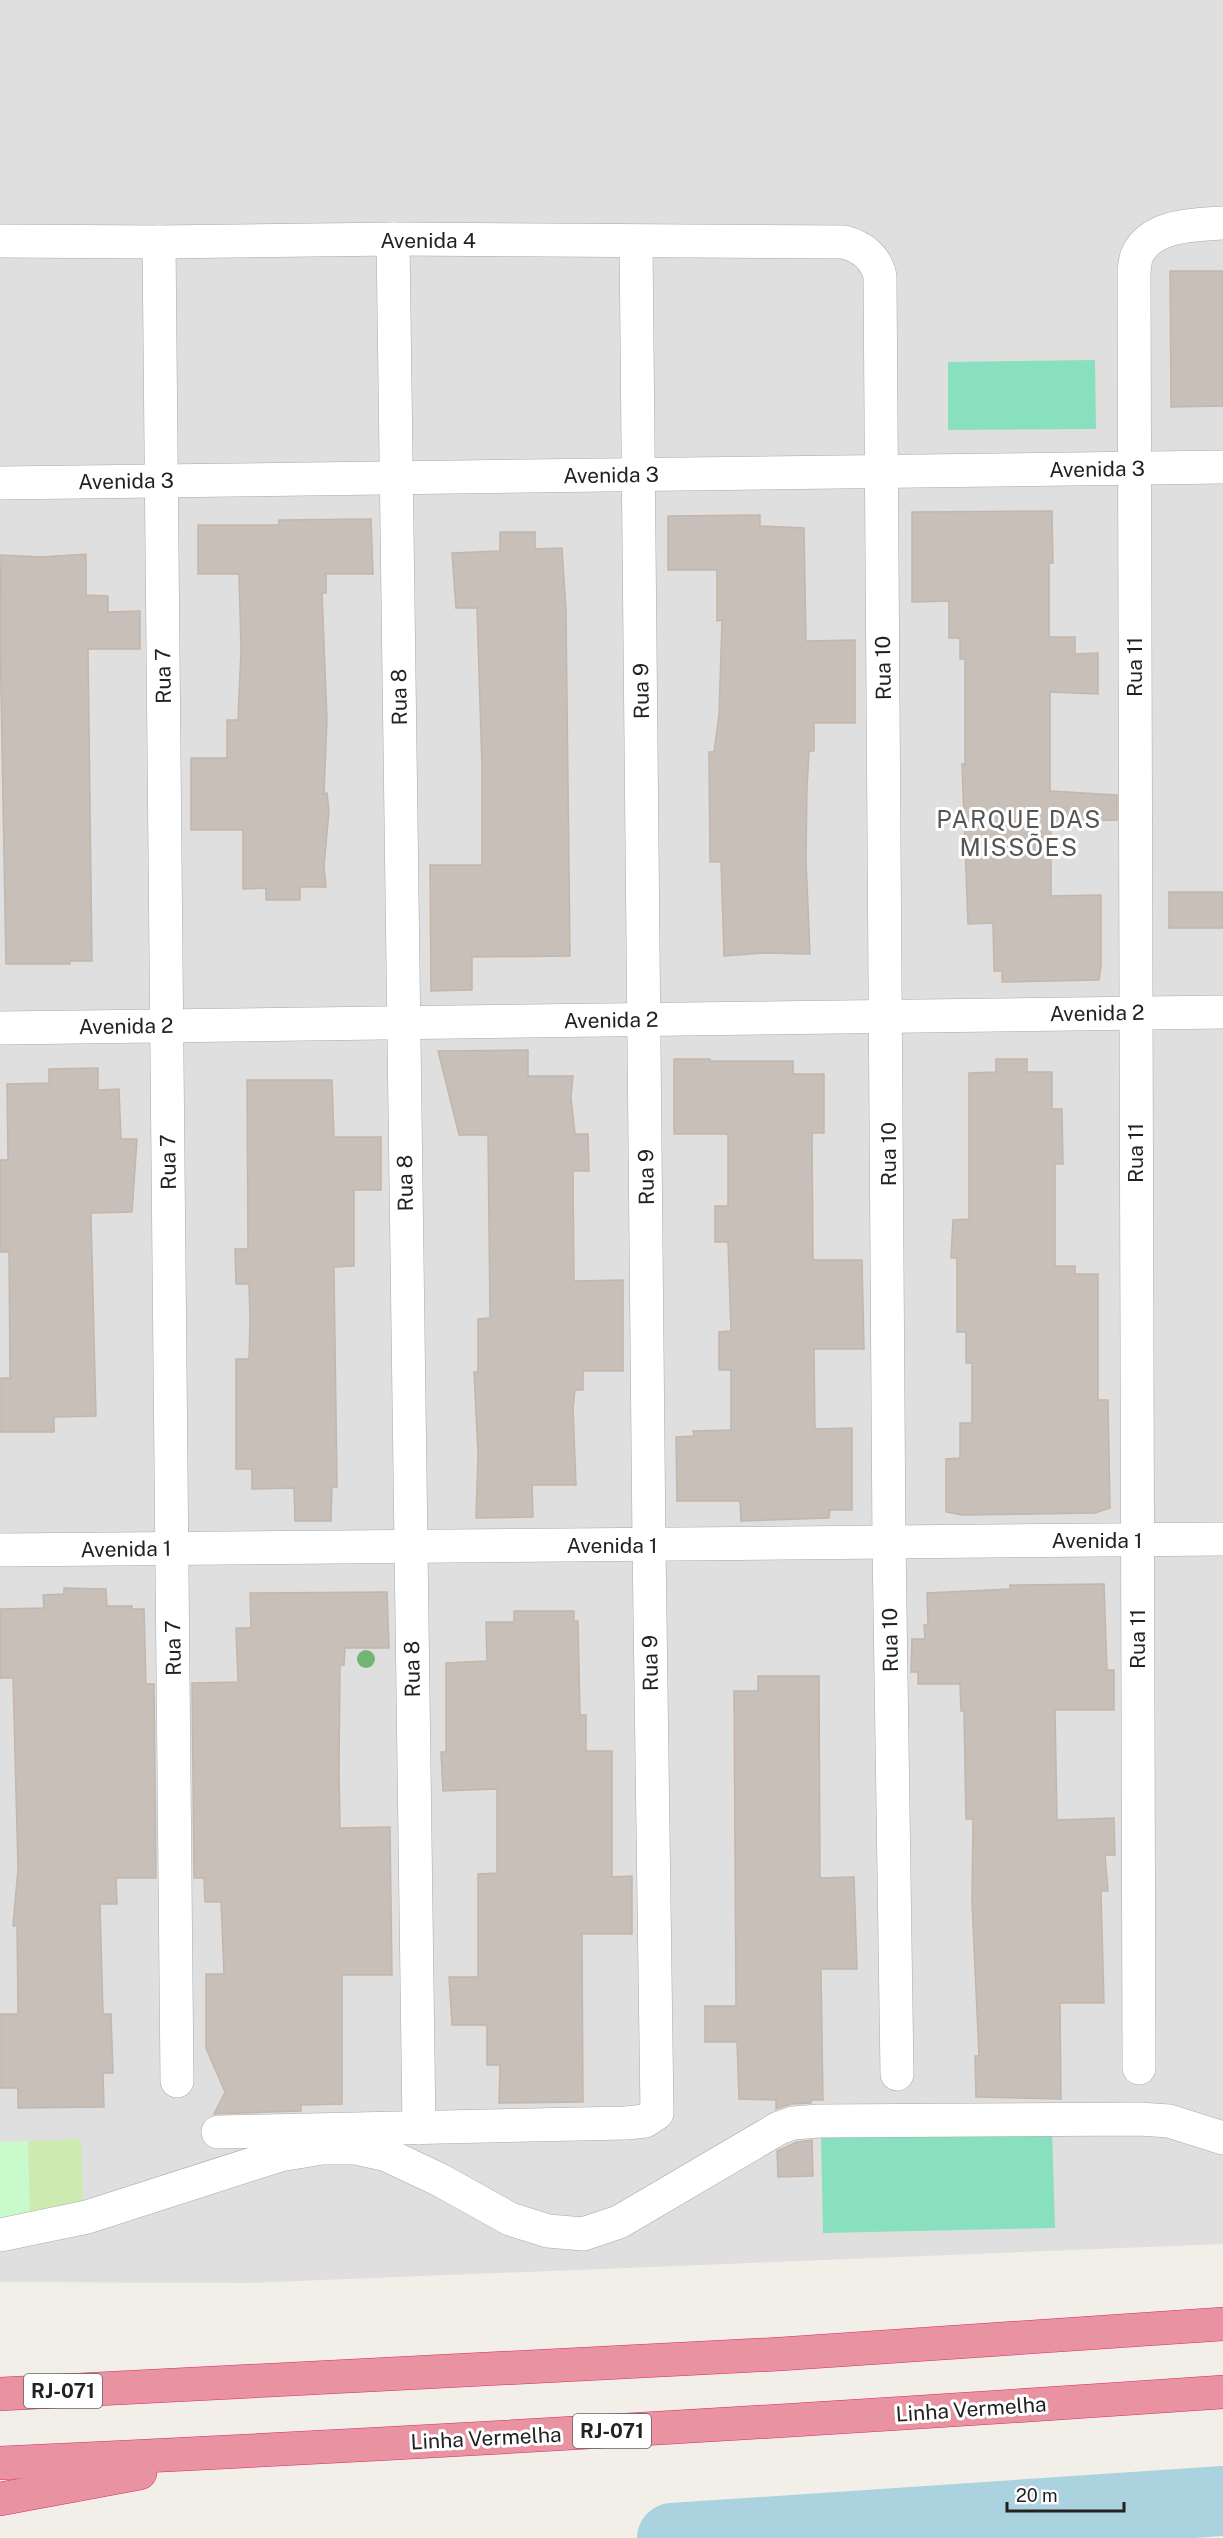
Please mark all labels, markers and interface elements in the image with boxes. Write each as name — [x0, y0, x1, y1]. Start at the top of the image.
street label: Avenida 4 — [380, 228, 476, 253]
street label: Avenida 3 — [1049, 456, 1145, 482]
street label: Avenida 3 — [563, 462, 659, 488]
street label: Avenida 3 — [78, 468, 174, 494]
street label: Rua 10 — [870, 636, 896, 700]
street label: Rua 11 — [1122, 637, 1147, 697]
street label: Rua 7 — [150, 648, 176, 704]
street label: Rua 9 — [628, 663, 654, 719]
street label: Rua 8 — [386, 669, 412, 725]
district label: PARQUE DAS MISSÕES — [936, 805, 1102, 861]
street label: Avenida 2 — [1049, 1000, 1145, 1026]
street label: Avenida 2 — [563, 1007, 659, 1033]
street label: Avenida 2 — [78, 1013, 174, 1039]
street label: Rua 10 — [876, 1122, 901, 1186]
street label: Rua 11 — [1123, 1123, 1148, 1183]
street label: Rua 7 — [155, 1134, 181, 1190]
street label: Rua 9 — [633, 1149, 659, 1205]
street label: Rua 8 — [392, 1155, 418, 1211]
street label: Avenida 1 — [1051, 1528, 1143, 1553]
street label: Avenida 1 — [566, 1533, 658, 1558]
street label: Avenida 1 — [80, 1536, 172, 1562]
street label: Rua 10 — [877, 1608, 903, 1672]
street label: Rua 11 — [1125, 1609, 1150, 1669]
street label: Rua 7 — [160, 1620, 186, 1676]
street label: Rua 9 — [637, 1635, 663, 1691]
street label: Rua 8 — [399, 1641, 425, 1697]
road number: RJ-071 — [24, 2374, 102, 2408]
street label: Linha Vermelha — [895, 2391, 1047, 2427]
road number: RJ-071 — [573, 2414, 651, 2448]
street label: Linha Vermelha — [410, 2422, 562, 2454]
scale bar — [1007, 2475, 1124, 2513]
text: 20 m — [1016, 2485, 1058, 2506]

